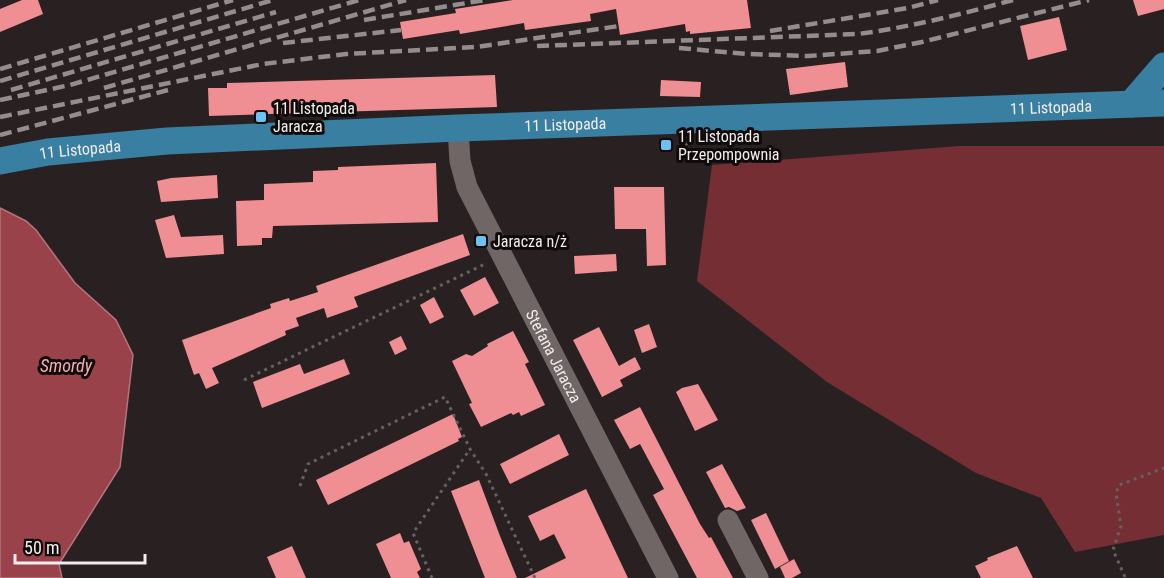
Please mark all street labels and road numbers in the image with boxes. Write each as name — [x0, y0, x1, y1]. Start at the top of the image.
street label: 11 Listopada — [1010, 97, 1092, 118]
street label: 11 Listopada — [524, 114, 607, 136]
street label: 11 Listopada — [38, 136, 122, 163]
street label: Stefana Jaracza — [522, 306, 585, 406]

